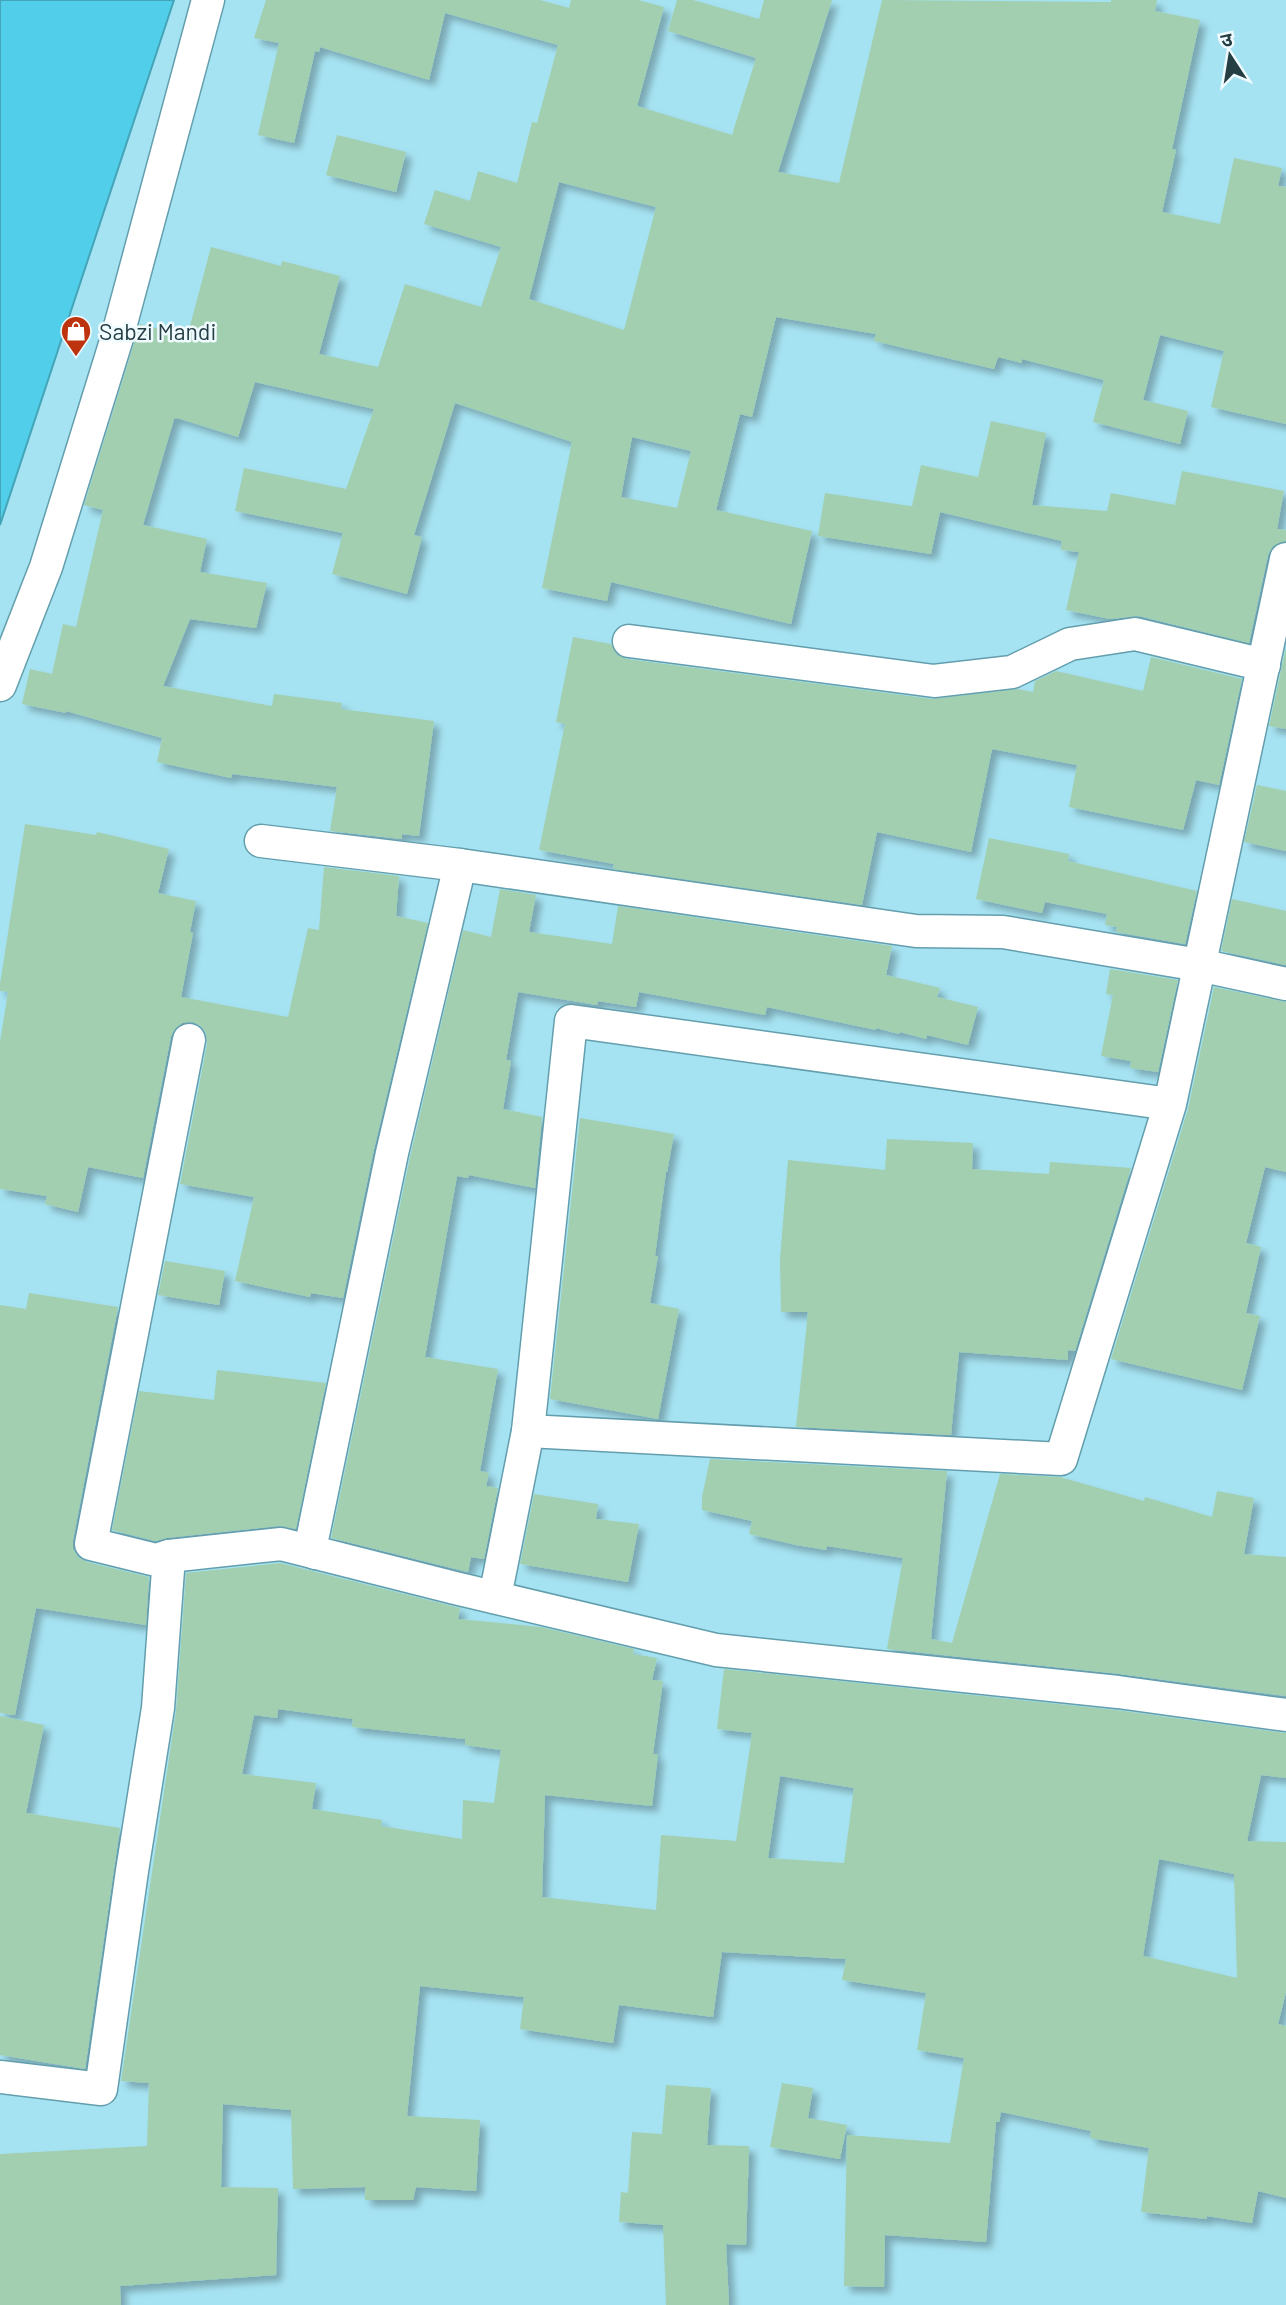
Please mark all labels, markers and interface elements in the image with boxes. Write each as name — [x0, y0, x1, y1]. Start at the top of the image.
north arrow — [1195, 21, 1265, 91]
text: उ — [1219, 26, 1235, 51]
shop icon: Sabzi Mandi — [59, 314, 93, 358]
place label: Sabzi Mandi — [99, 317, 216, 345]

